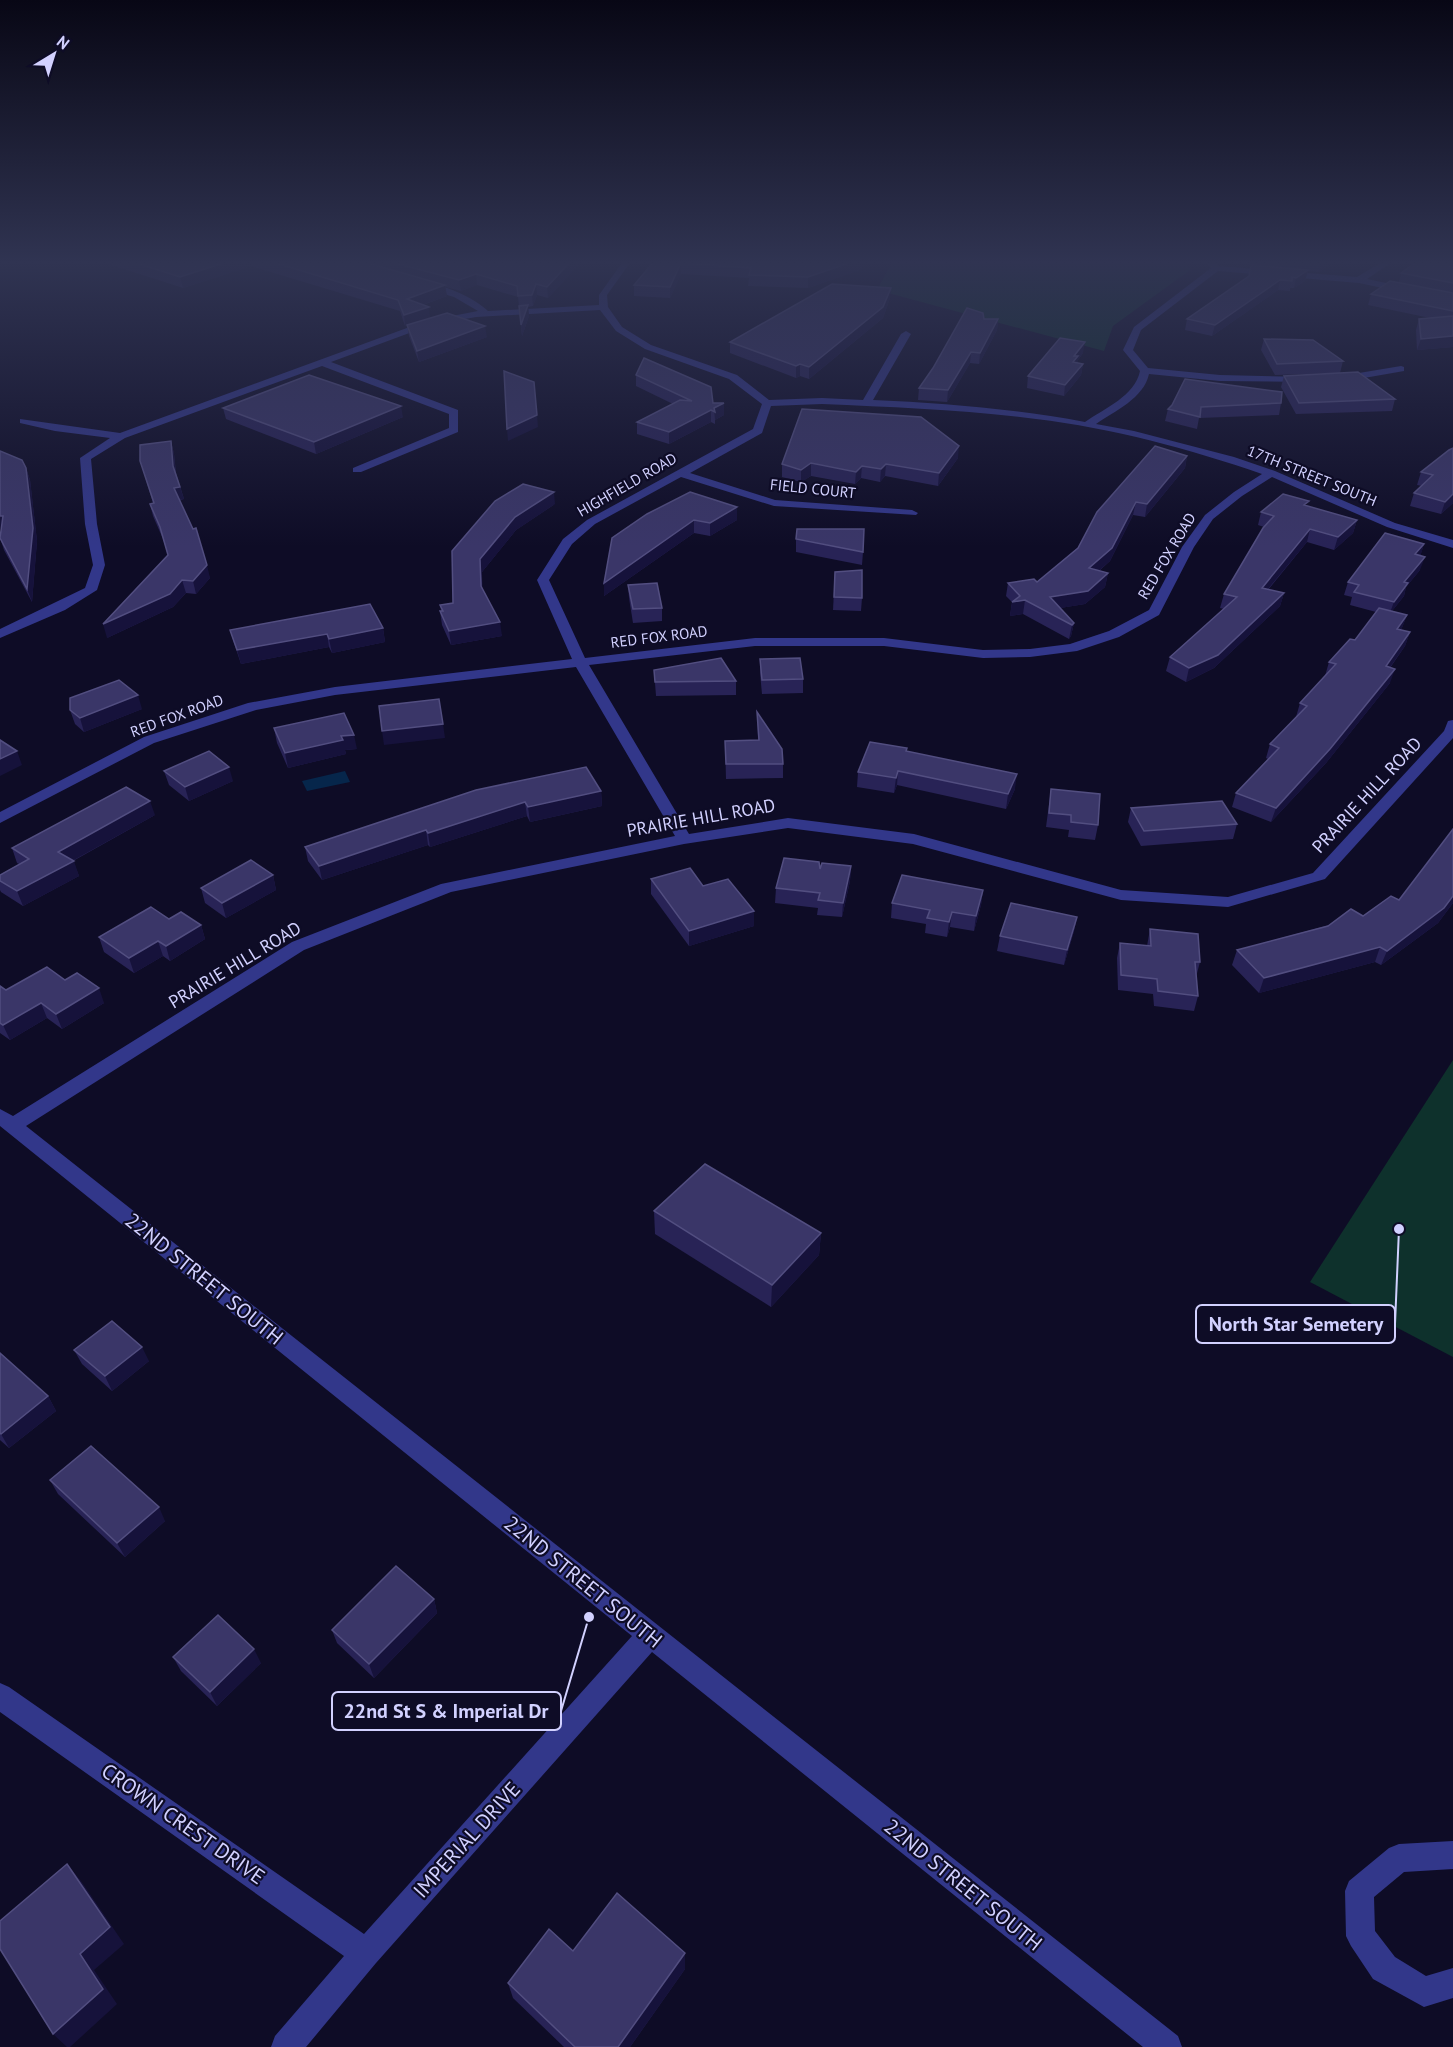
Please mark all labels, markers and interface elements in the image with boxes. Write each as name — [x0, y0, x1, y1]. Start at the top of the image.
north arrow — [24, 24, 84, 84]
text: N — [53, 31, 74, 53]
street label: 17TH STREET SOUTH — [1245, 441, 1380, 510]
street label: HIGHFIELD ROAD — [573, 448, 680, 521]
street label: FIELD COURT — [769, 475, 858, 503]
street label: RED FOX ROAD — [1133, 509, 1200, 602]
street label: RED FOX ROAD — [609, 621, 709, 652]
street label: RED FOX ROAD — [128, 690, 226, 741]
street label: PRAIRIE HILL ROAD — [1307, 732, 1426, 858]
street label: PRAIRIE HILL ROAD — [625, 793, 777, 842]
street label: PRAIRIE HILL ROAD — [164, 916, 305, 1013]
street label: 22ND STREET SOUTH — [120, 1207, 289, 1351]
callout: North Star Semetery — [1196, 1305, 1395, 1343]
text: North Star Semetery — [1209, 1311, 1384, 1337]
street label: 22ND STREET SOUTH — [499, 1510, 668, 1654]
callout: 22nd St S & Imperial Dr — [332, 1692, 561, 1730]
text: 22nd St S & Imperial Dr — [343, 1698, 549, 1724]
street label: CROWN CREST DRIVE — [96, 1757, 270, 1890]
street label: IMPERIAL DRIVE — [407, 1776, 526, 1904]
street label: 22ND STREET SOUTH — [879, 1813, 1048, 1957]

